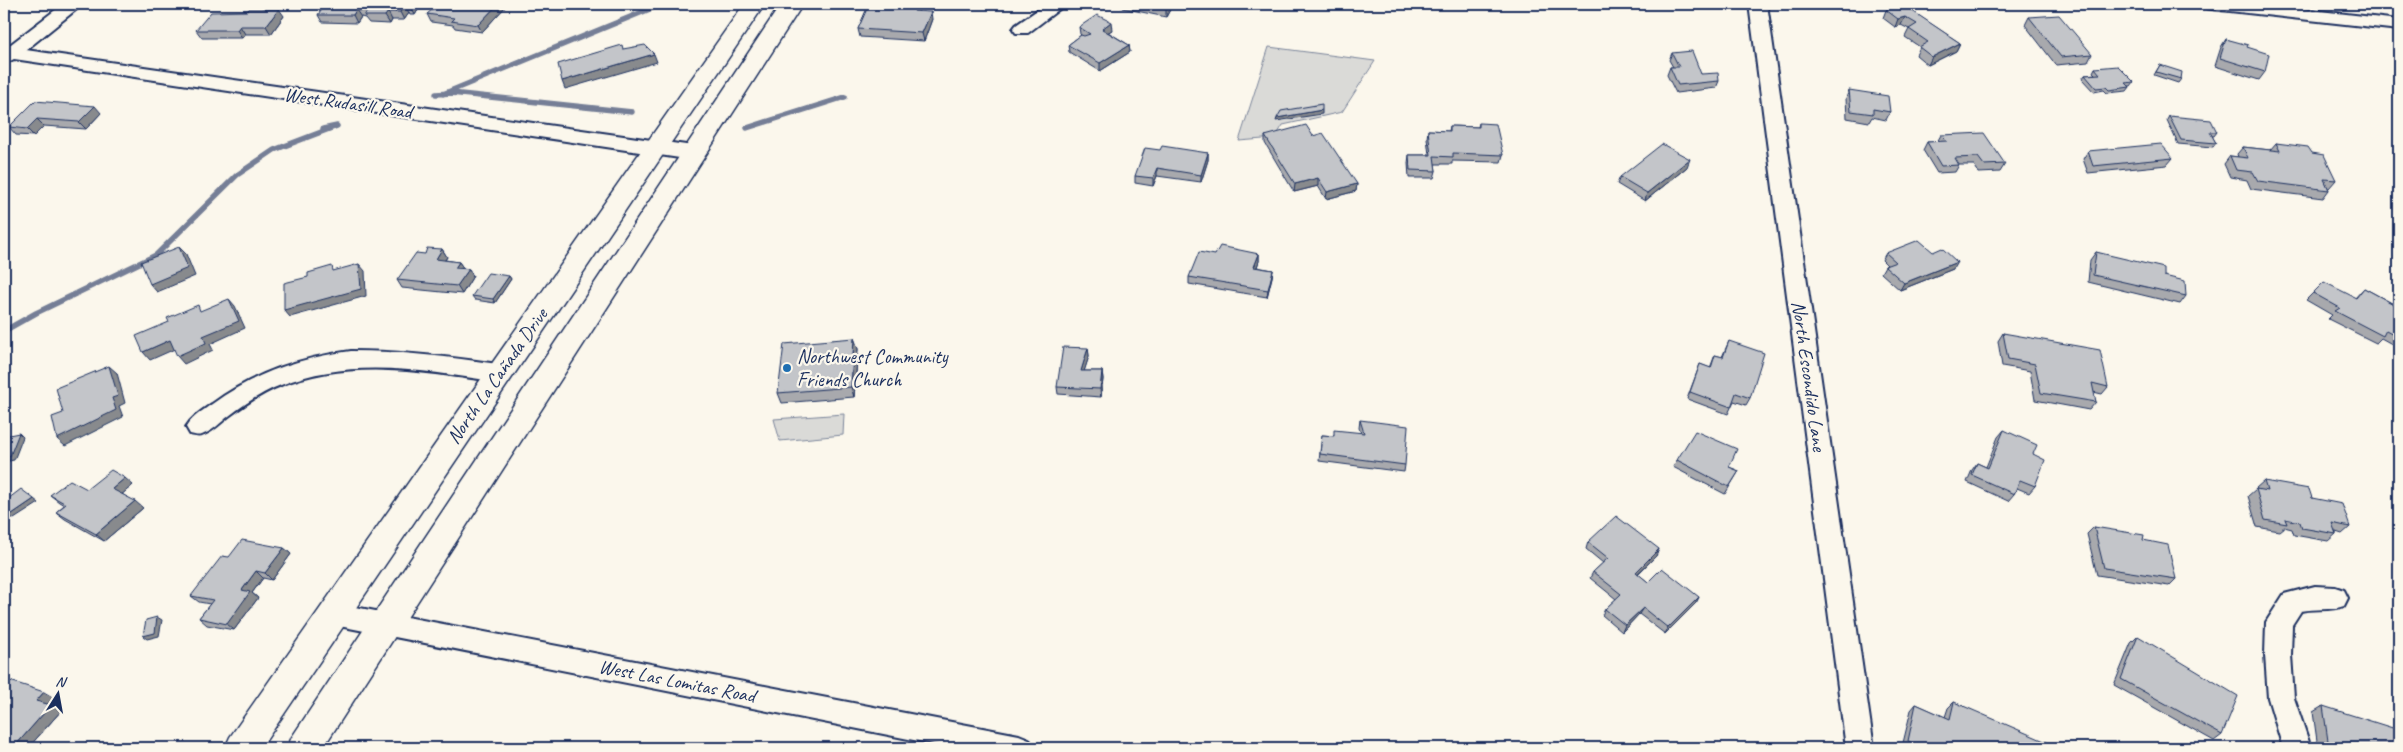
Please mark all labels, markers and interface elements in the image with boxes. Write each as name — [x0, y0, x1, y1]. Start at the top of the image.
street label: West Rudasill Road — [283, 82, 417, 125]
street label: North Escondido Lane — [1786, 299, 1832, 454]
street label: North La Cañada Drive — [441, 302, 554, 449]
place label: Northwest Community Friends Church — [797, 344, 949, 392]
marker: Northwest Community Friends Church — [781, 362, 793, 374]
street label: West Las Lomitas Road — [597, 654, 760, 709]
north arrow — [32, 670, 82, 720]
text: N — [55, 673, 69, 691]

